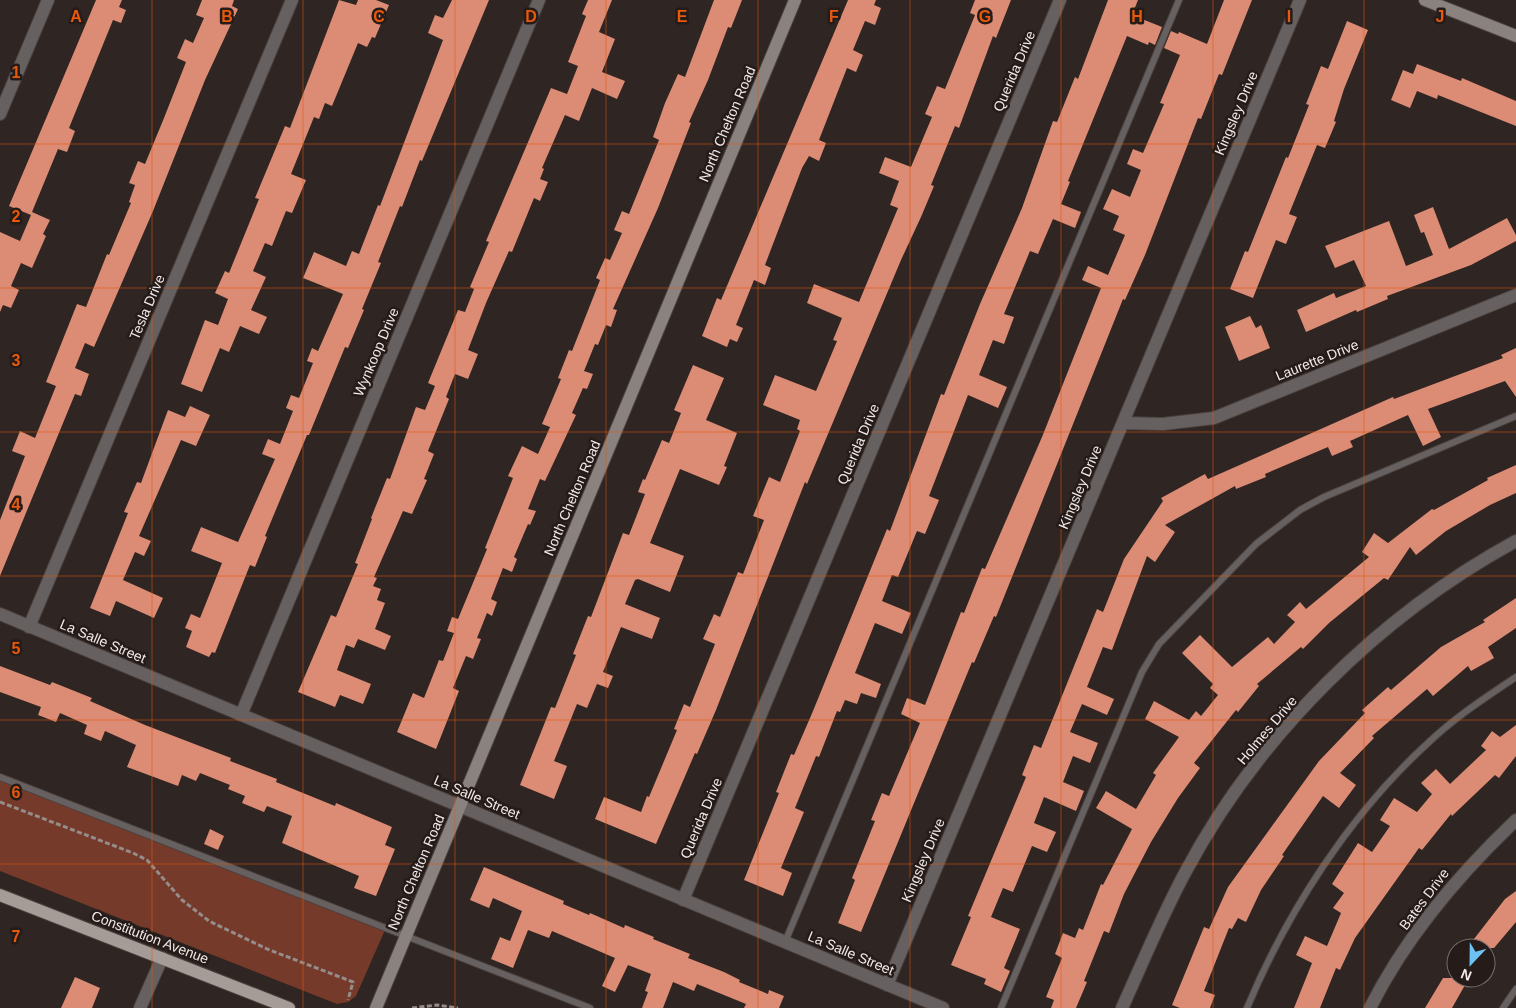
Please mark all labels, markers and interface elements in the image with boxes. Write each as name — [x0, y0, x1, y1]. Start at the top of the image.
text: A — [70, 8, 82, 25]
text: B — [221, 8, 233, 25]
text: C — [373, 8, 385, 25]
text: D — [525, 8, 537, 25]
text: E — [677, 8, 688, 25]
text: F — [829, 8, 839, 25]
text: G — [979, 8, 991, 25]
text: H — [1131, 8, 1143, 25]
text: I — [1287, 8, 1291, 25]
text: J — [1436, 8, 1444, 25]
street label: Querida Drive — [990, 28, 1038, 114]
text: 1 — [12, 64, 21, 81]
street label: North Chelton Road — [695, 64, 759, 184]
street label: Kingsley Drive — [1211, 68, 1261, 157]
text: 2 — [12, 208, 21, 225]
street label: Tesla Drive — [126, 272, 168, 342]
street label: Wynkoop Drive — [350, 305, 402, 399]
street label: Laurette Drive — [1273, 336, 1361, 384]
text: 3 — [12, 352, 21, 369]
street label: Querida Drive — [834, 401, 882, 487]
street label: North Chelton Road — [540, 438, 604, 558]
street label: Kingsley Drive — [1055, 442, 1105, 531]
text: 4 — [12, 496, 21, 513]
street label: La Salle Street — [58, 616, 148, 666]
text: 5 — [12, 640, 21, 657]
street label: Holmes Drive — [1234, 693, 1300, 767]
street label: La Salle Street — [432, 772, 522, 822]
street label: Querida Drive — [677, 775, 725, 861]
text: 6 — [12, 784, 21, 801]
street label: North Chelton Road — [384, 812, 448, 932]
street label: Kingsley Drive — [898, 815, 948, 904]
street label: Bates Drive — [1396, 865, 1452, 933]
street label: Constitution Avenue — [89, 907, 211, 967]
text: 7 — [12, 928, 21, 945]
street label: La Salle Street — [806, 928, 896, 978]
north arrow — [1446, 938, 1496, 988]
text: N — [1458, 966, 1474, 984]

